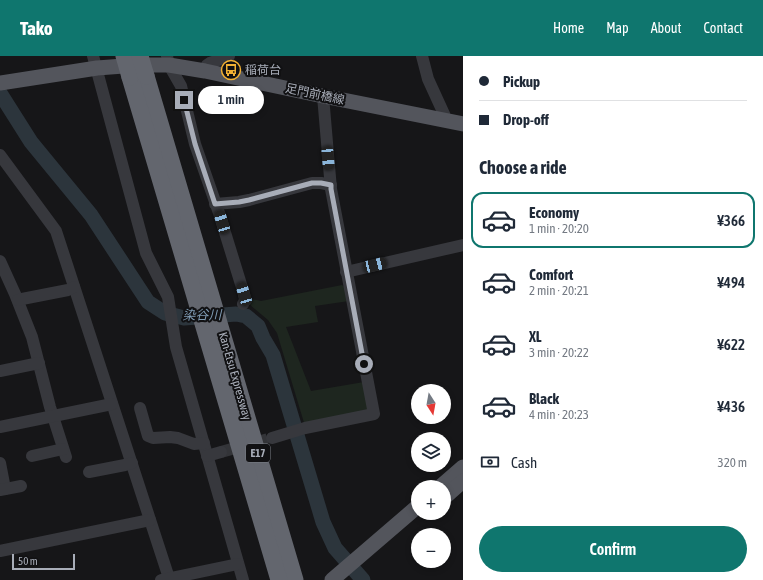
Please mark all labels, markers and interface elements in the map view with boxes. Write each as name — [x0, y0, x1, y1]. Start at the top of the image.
text: Tako — [20, 17, 53, 39]
text: Home — [553, 20, 584, 36]
text: Map — [606, 20, 629, 36]
text: About — [651, 20, 682, 36]
text: Contact — [704, 20, 743, 36]
bus stop icon: 稲荷台 — [220, 59, 242, 81]
place label: 稲荷台 — [245, 63, 281, 77]
text: Pickup — [503, 73, 540, 90]
street label: 足門前橋線 — [284, 81, 346, 107]
callout: 1 min — [198, 86, 264, 114]
route end — [175, 91, 193, 109]
text: 1 min — [218, 92, 244, 107]
text: Drop-off — [503, 111, 549, 128]
car — [321, 146, 335, 170]
text: Choose a ride — [479, 157, 567, 178]
icon: car — [481, 202, 517, 238]
text: Economy — [529, 204, 579, 221]
car — [213, 209, 231, 235]
text: ¥366 — [717, 212, 745, 229]
text: 1 min · 20:20 — [529, 221, 589, 236]
car — [362, 256, 388, 274]
icon: car — [481, 264, 517, 300]
text: Comfort — [529, 266, 573, 283]
text: ¥494 — [717, 274, 745, 291]
car — [235, 281, 253, 307]
text: 2 min · 20:21 — [529, 283, 589, 298]
water label: 染谷川 — [182, 307, 224, 323]
icon: car — [481, 326, 517, 362]
text: XL — [529, 328, 542, 345]
street label: Kan-Etsu Expressway — [216, 330, 254, 422]
text: ¥622 — [717, 336, 745, 353]
text: 3 min · 20:22 — [529, 345, 589, 360]
route start — [355, 355, 373, 373]
north arrow — [411, 384, 451, 424]
map controls — [411, 384, 451, 568]
icon: car — [481, 388, 517, 424]
text: Black — [529, 390, 559, 407]
text: ¥436 — [717, 398, 745, 415]
text: 4 min · 20:23 — [529, 407, 589, 422]
button: layers — [411, 432, 451, 472]
road number: E17 — [246, 444, 270, 462]
icon: cash — [479, 451, 501, 473]
text: Cash — [511, 454, 537, 471]
text: 320 m — [718, 455, 747, 470]
button: + — [411, 480, 451, 520]
button: Confirm — [479, 526, 747, 572]
button: − — [411, 528, 451, 568]
scale bar — [12, 552, 75, 571]
text: 50 m — [18, 555, 38, 567]

